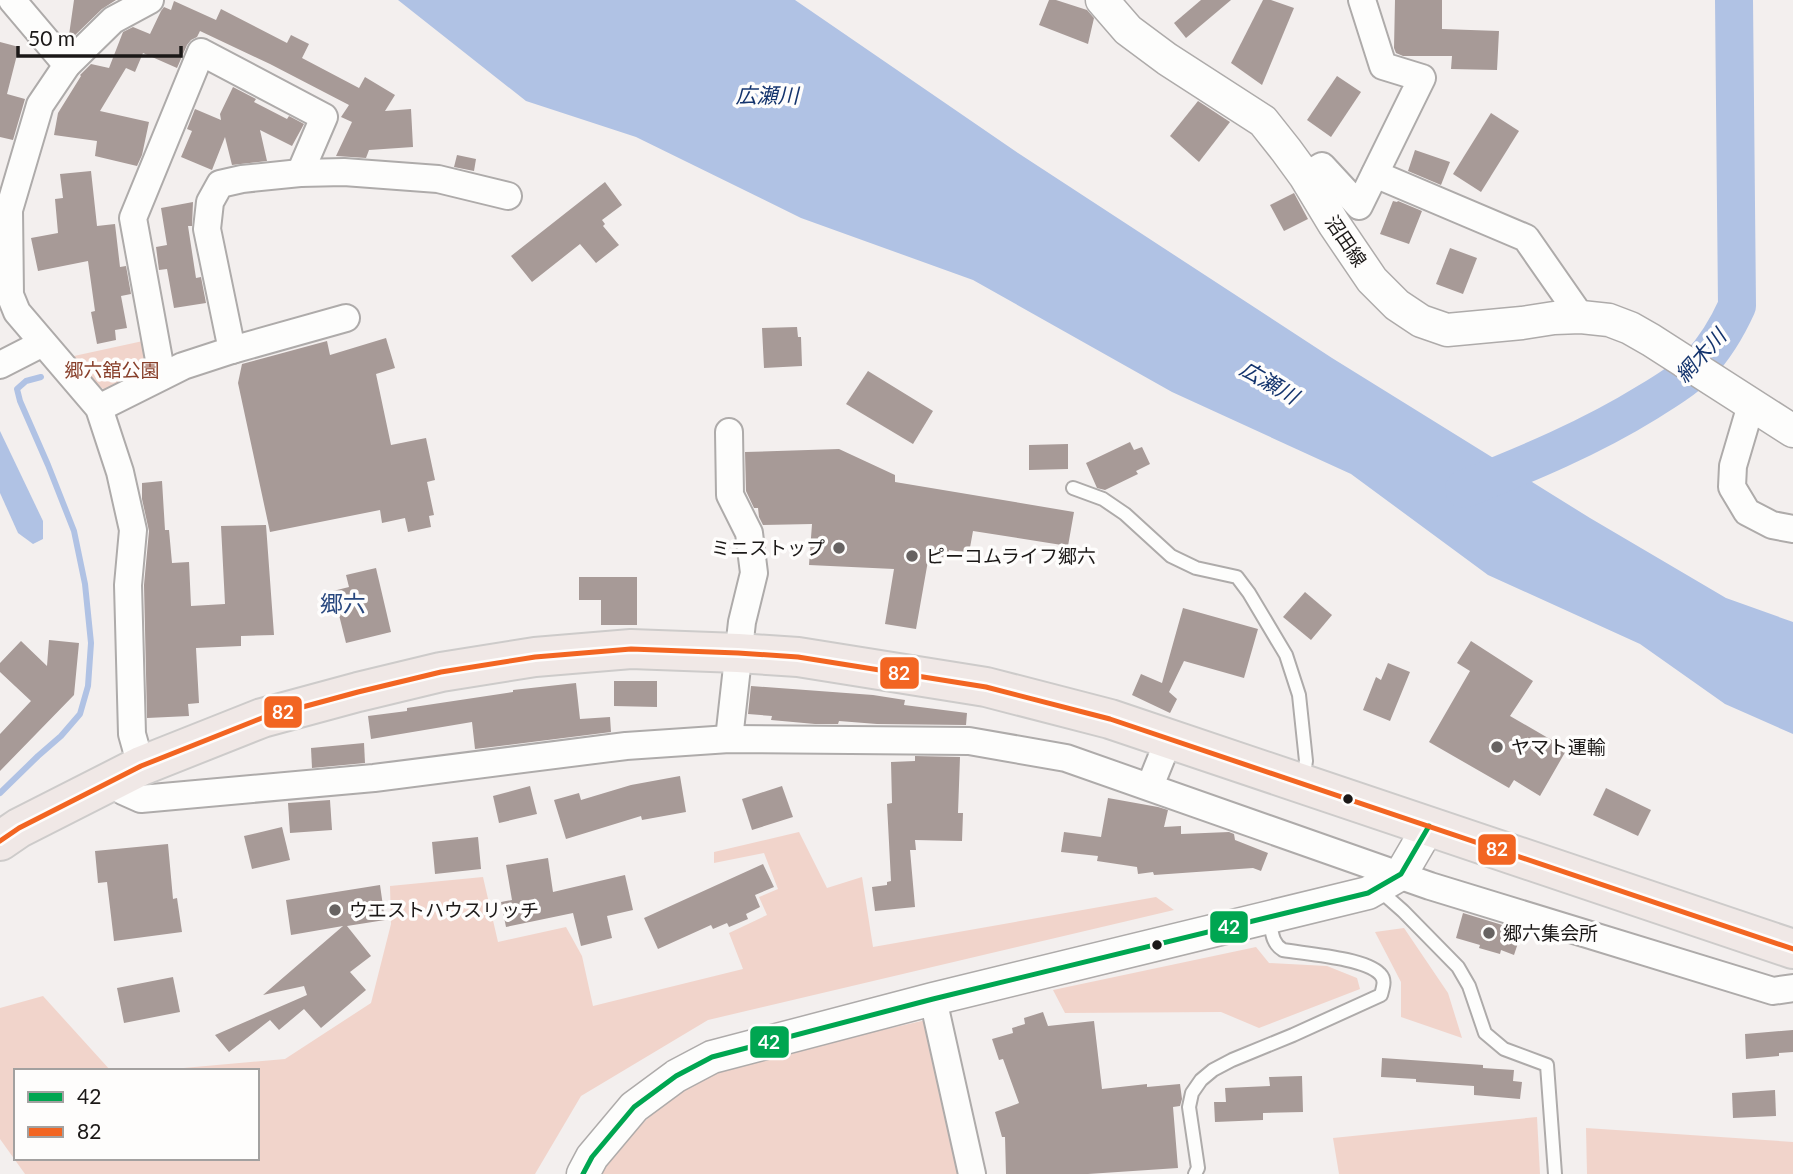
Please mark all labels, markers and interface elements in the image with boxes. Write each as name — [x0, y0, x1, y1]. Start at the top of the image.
scale bar — [18, 14, 180, 58]
text: 50 m — [28, 25, 75, 50]
water label: 広瀬川 — [736, 82, 800, 107]
street label: 沼田線 — [1321, 211, 1372, 271]
water label: 網木川 — [1670, 322, 1732, 387]
water label: 広瀬川 — [1236, 355, 1305, 409]
park label: 郷六舘公園 — [64, 358, 160, 381]
place label: ミニストップ — [711, 536, 825, 559]
marker: ミニストップ — [831, 540, 847, 556]
place label: ピーコムライフ郷六 — [926, 544, 1096, 567]
marker: ピーコムライフ郷六 — [904, 548, 920, 564]
district label: 郷六 — [320, 589, 366, 617]
line badge: 82 — [879, 656, 920, 690]
text: 82 — [888, 661, 910, 684]
line badge: 82 — [263, 695, 303, 729]
text: 82 — [272, 700, 294, 723]
place label: ヤマト運輸 — [1511, 735, 1606, 758]
marker: ヤマト運輸 — [1489, 739, 1505, 755]
unlabelled marker — [1341, 792, 1355, 806]
line badge: 82 — [1477, 833, 1517, 866]
text: 82 — [1486, 837, 1508, 860]
place label: ウエストハウスリッチ — [349, 898, 539, 921]
marker: ウエストハウスリッチ — [327, 902, 343, 918]
line badge: 42 — [1209, 910, 1249, 944]
text: 42 — [1218, 915, 1240, 938]
place label: 郷六集会所 — [1503, 921, 1598, 944]
marker: 郷六集会所 — [1481, 925, 1497, 941]
unlabelled marker — [1150, 938, 1164, 952]
line badge: 42 — [749, 1025, 790, 1059]
text: 42 — [758, 1030, 780, 1053]
legend — [14, 1069, 259, 1160]
text: 42 — [77, 1083, 101, 1108]
text: 82 — [77, 1118, 101, 1143]

